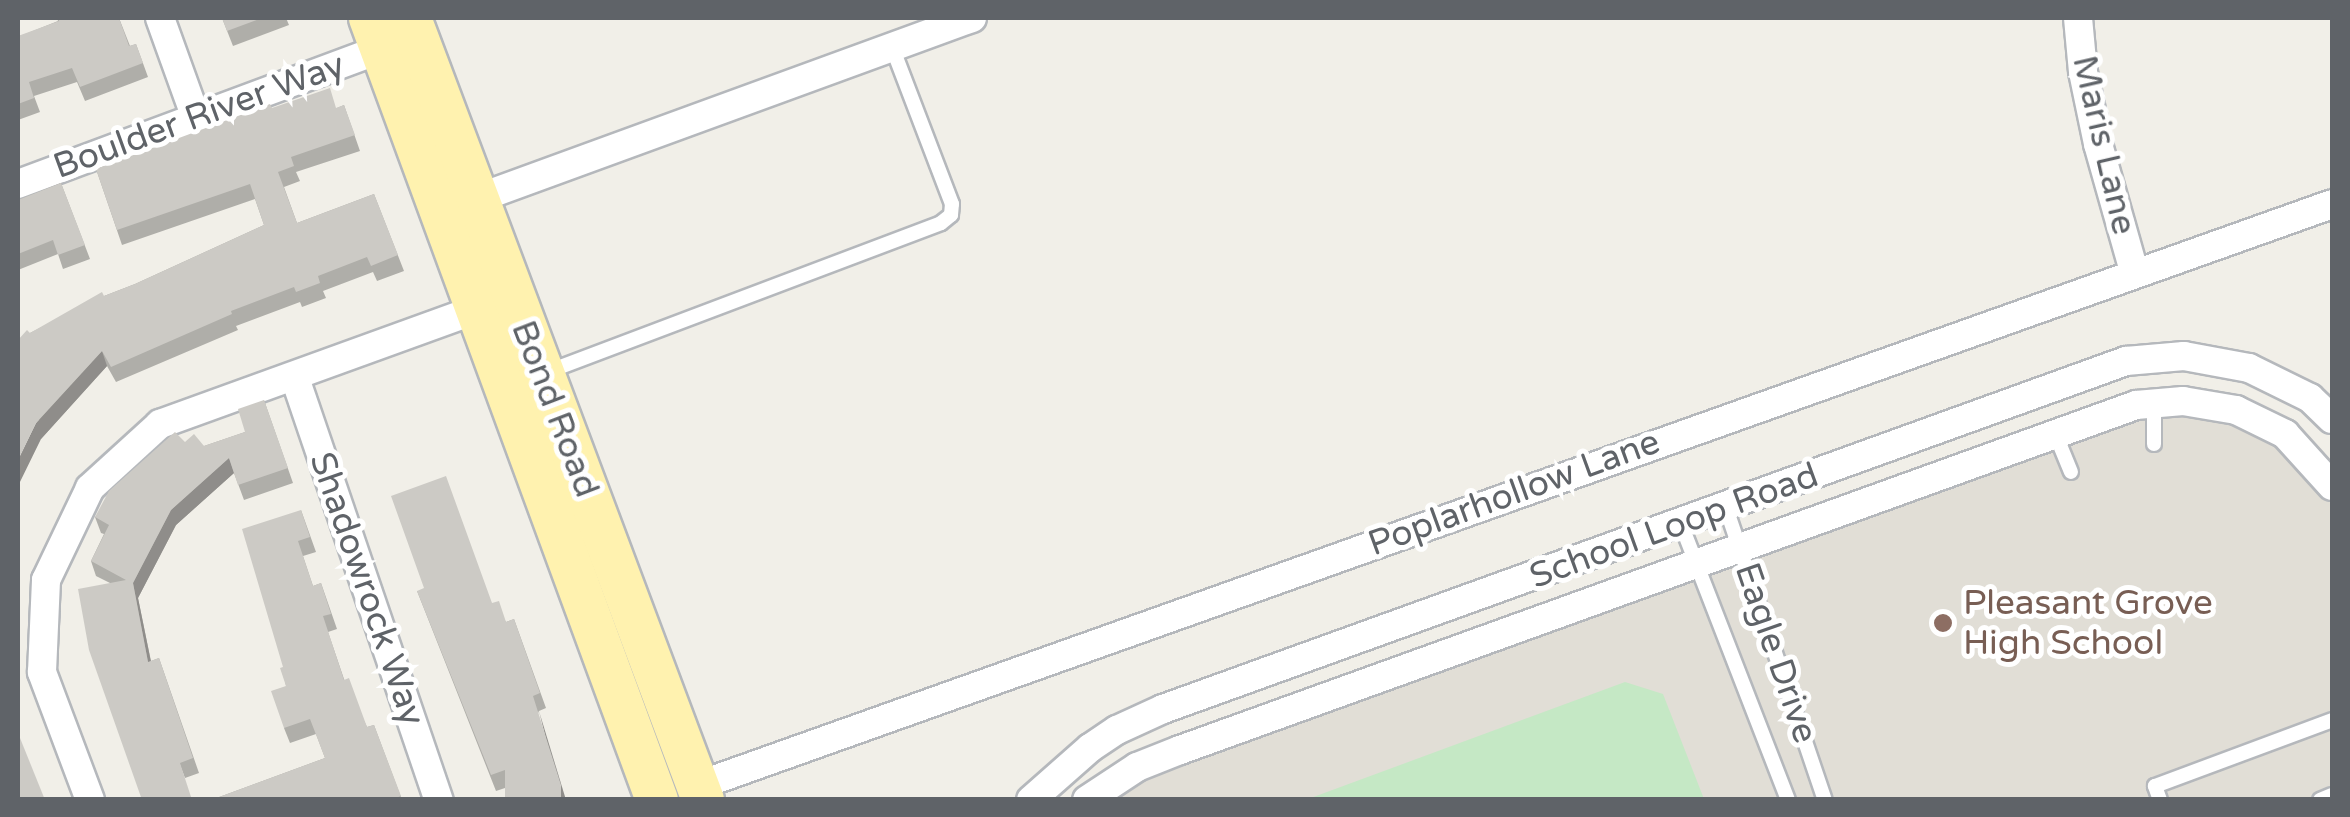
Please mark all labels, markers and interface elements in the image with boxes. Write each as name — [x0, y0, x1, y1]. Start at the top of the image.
street label: Boulder River Way — [48, 44, 350, 188]
street label: Maris Lane — [2063, 51, 2145, 239]
street label: Bond Road — [502, 315, 608, 503]
street label: Poplarhollow Lane — [1363, 421, 1665, 565]
street label: Shadowrock Way — [301, 447, 433, 731]
street label: School Loop Road — [1524, 454, 1824, 598]
street label: Eagle Drive — [1726, 557, 1826, 749]
place label: Pleasant Grove High School — [1963, 582, 2213, 664]
marker: Pleasant Grove High School — [1932, 612, 1954, 634]

